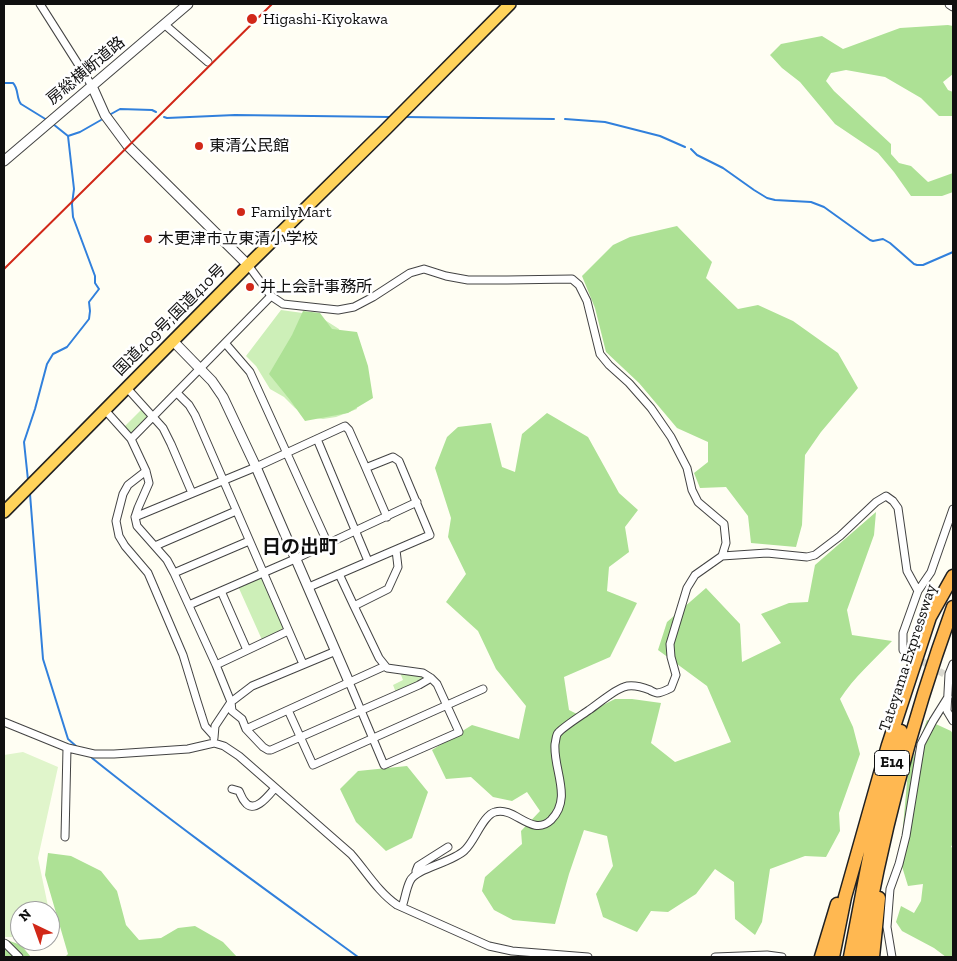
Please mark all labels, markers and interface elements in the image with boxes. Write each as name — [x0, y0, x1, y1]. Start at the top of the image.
place label: Higashi-Kiyokawa — [263, 9, 388, 29]
marker: Higashi-Kiyokawa — [245, 12, 259, 26]
street label: 房総横断道路 — [43, 33, 129, 109]
place label: 東清公民館 — [209, 136, 289, 156]
marker: 東清公民館 — [193, 140, 205, 152]
place label: FamilyMart — [251, 202, 332, 222]
marker: FamilyMart — [235, 206, 247, 218]
place label: 木更津市立東清小学校 — [158, 229, 318, 249]
marker: 木更津市立東清小学校 — [142, 233, 154, 245]
street label: 国道409号;国道410号 — [110, 260, 230, 380]
place label: 井上会計事務所 — [260, 277, 372, 297]
marker: 井上会計事務所 — [244, 281, 256, 293]
district label: 日の出町 — [262, 537, 338, 559]
street label: Tateyama Expressway — [875, 582, 941, 734]
road number: E14 — [874, 750, 910, 776]
north arrow — [10, 901, 60, 951]
text: N — [16, 905, 35, 925]

